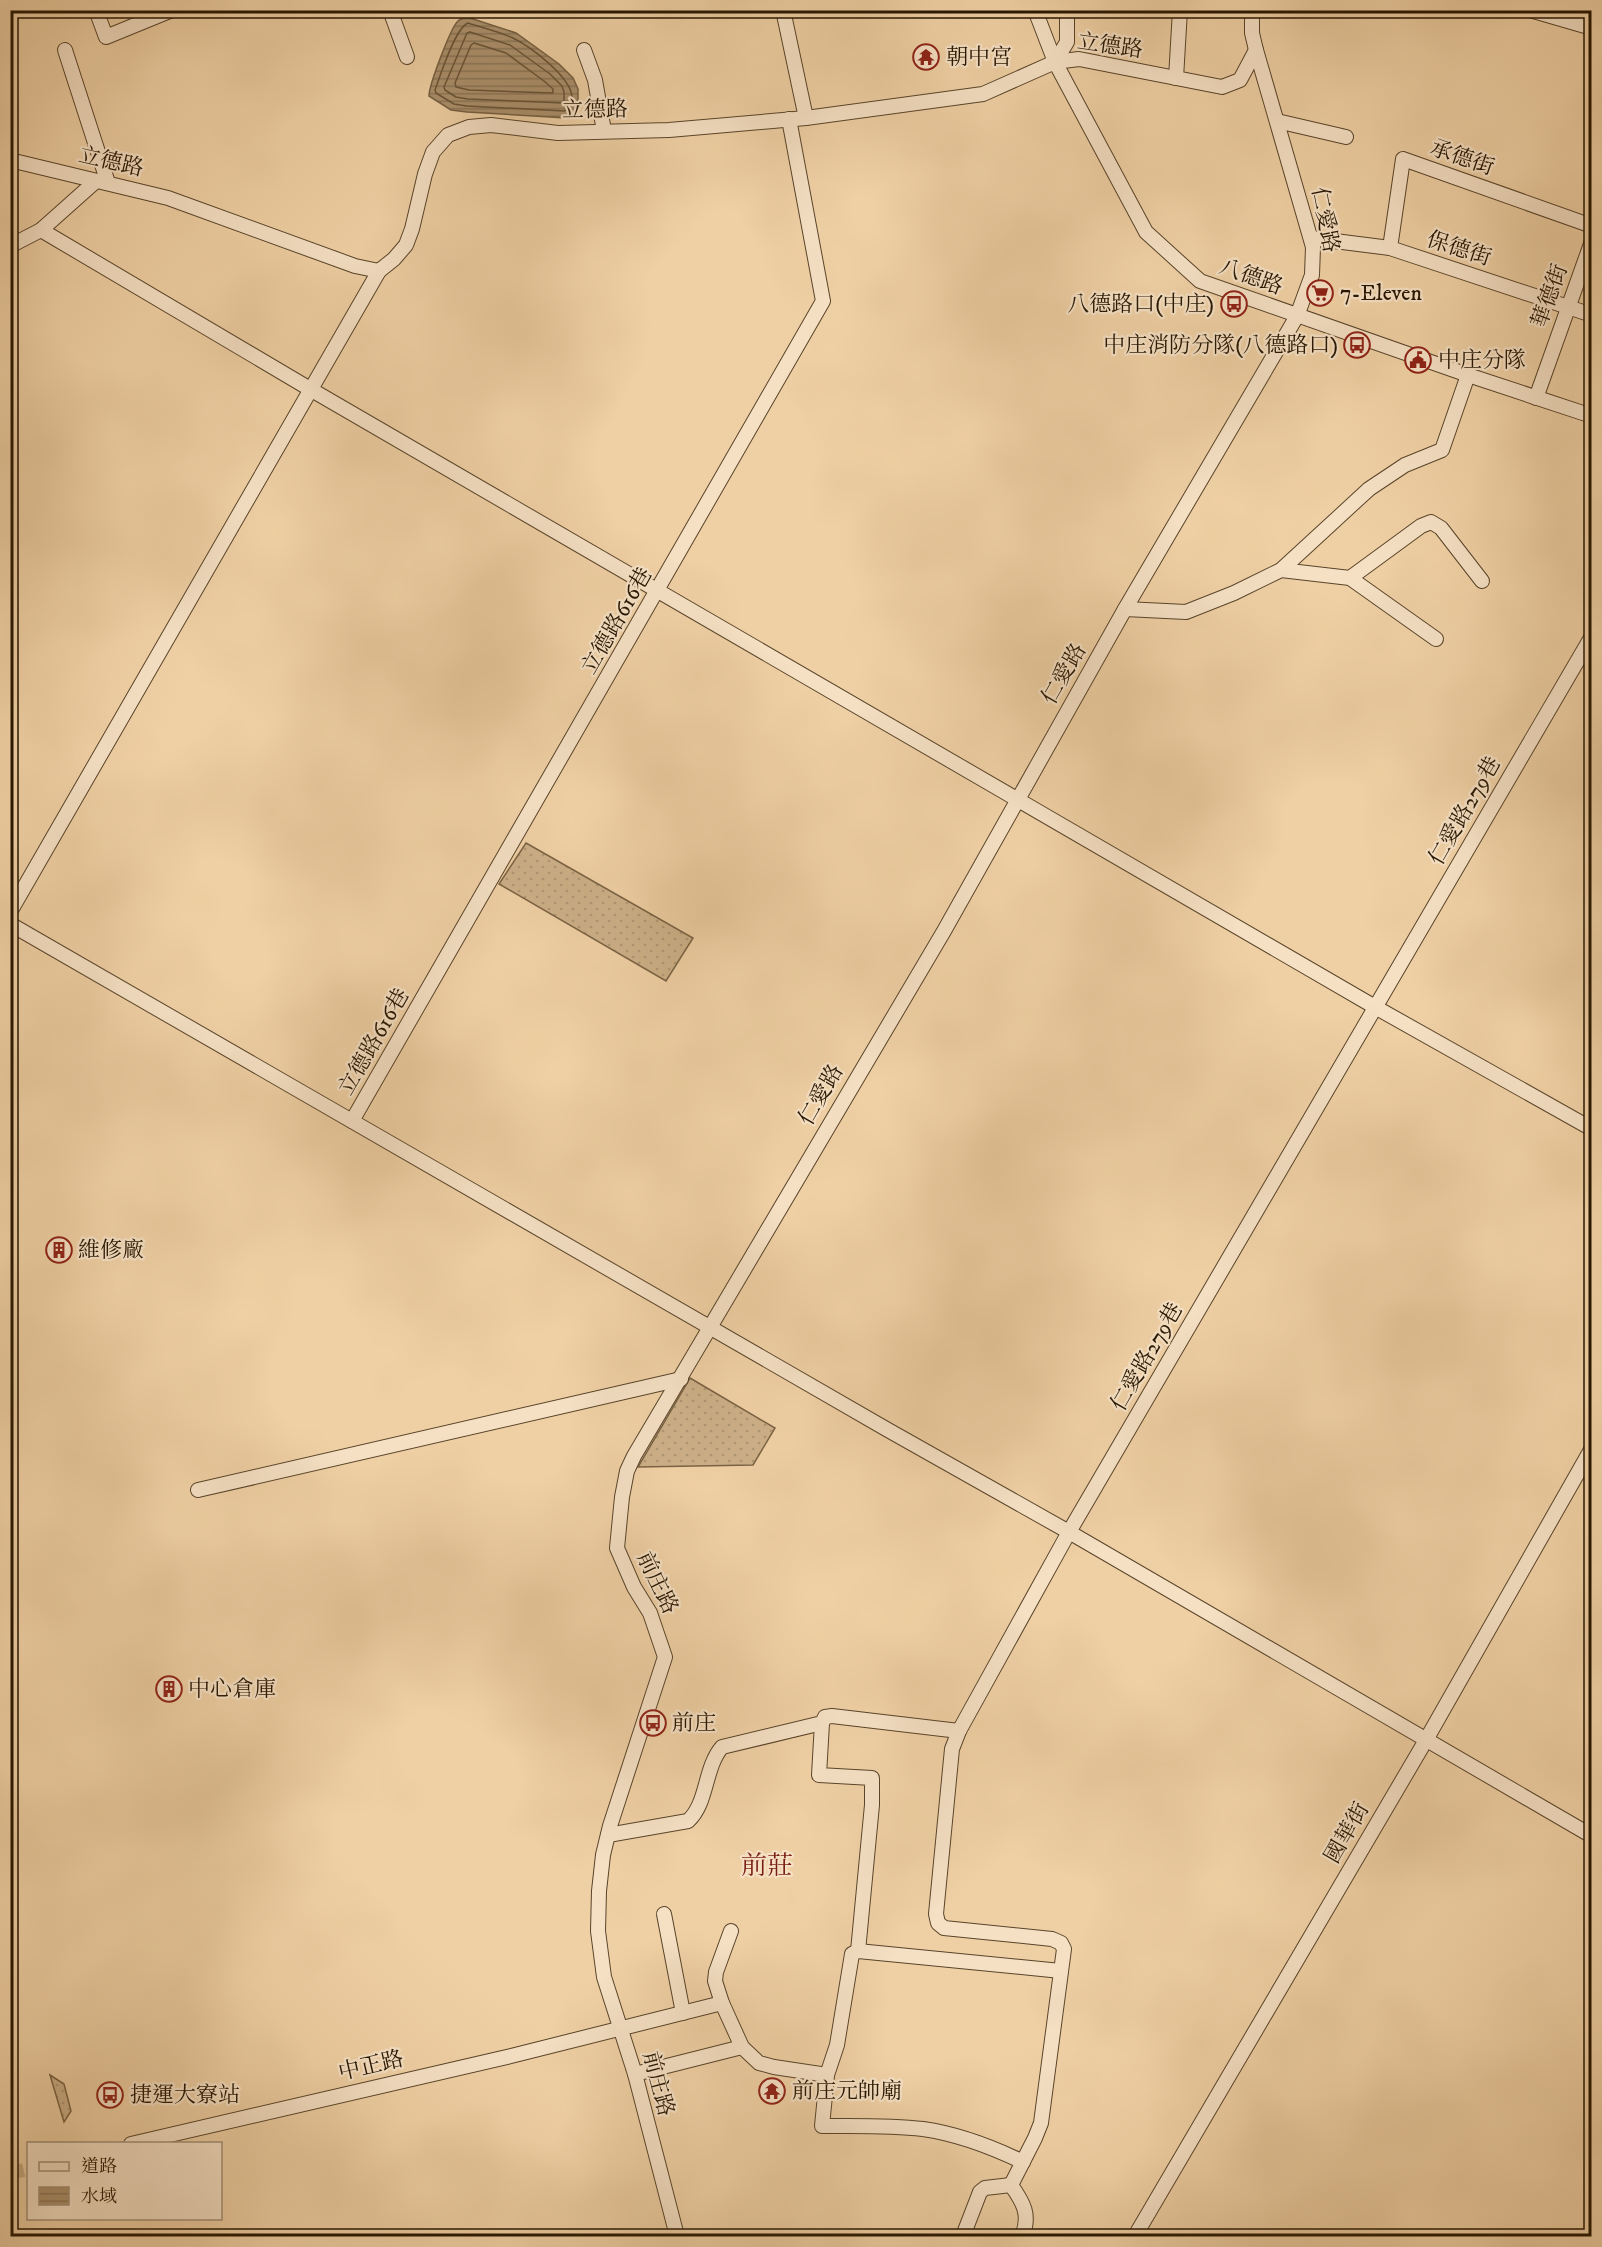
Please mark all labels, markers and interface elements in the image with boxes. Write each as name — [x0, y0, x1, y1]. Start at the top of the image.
street label: 立德路 — [1075, 28, 1145, 64]
temple icon: 朝中宮 — [911, 42, 941, 72]
place label: 朝中宮 — [946, 44, 1012, 71]
street label: 立德路 — [562, 96, 628, 124]
street label: 承德街 — [1426, 134, 1498, 182]
street label: 立德路 — [76, 141, 146, 183]
street label: 仁愛路 — [1305, 185, 1345, 255]
street label: 保德街 — [1423, 226, 1495, 272]
street label: 八德路 — [1215, 253, 1287, 301]
street label: 華德街 — [1526, 260, 1574, 332]
supermarket icon: 7-Eleven — [1305, 278, 1335, 308]
place label: 7-Eleven — [1340, 280, 1422, 307]
bus stop icon: 八德路口(中庄) — [1219, 289, 1249, 319]
place label: 八德路口(中庄) — [1067, 291, 1214, 318]
bus stop icon: 中庄消防分隊(八德路口) — [1342, 330, 1372, 360]
place label: 中庄消防分隊(八德路口) — [1103, 332, 1338, 359]
public building icon: 中庄分隊 — [1403, 345, 1433, 375]
place label: 中庄分隊 — [1438, 347, 1526, 374]
street label: 立德路616巷 — [576, 563, 658, 679]
street label: 仁愛路 — [1036, 639, 1092, 709]
street label: 仁愛路279巷 — [1423, 752, 1507, 870]
street label: 立德路616巷 — [333, 984, 415, 1100]
street label: 仁愛路 — [793, 1060, 849, 1130]
building icon: 維修廠 — [44, 1235, 74, 1265]
place label: 維修廠 — [78, 1237, 144, 1264]
street label: 仁愛路279巷 — [1105, 1298, 1189, 1416]
street label: 前庄路 — [630, 1547, 684, 1619]
building icon: 中心倉庫 — [154, 1674, 184, 1704]
place label: 中心倉庫 — [188, 1676, 276, 1703]
bus stop icon: 前庄 — [638, 1708, 668, 1738]
place label: 前庄 — [672, 1710, 716, 1737]
street label: 國華街 — [1319, 1798, 1375, 1868]
district label: 前莊 — [741, 1850, 793, 1883]
street label: 中正路 — [336, 2045, 406, 2087]
street label: 前庄路 — [636, 2049, 680, 2119]
temple icon: 前庄元帥廟 — [757, 2076, 787, 2106]
place label: 前庄元帥廟 — [792, 2078, 902, 2105]
bus stop icon: 捷運大寮站 — [95, 2080, 125, 2110]
place label: 捷運大寮站 — [130, 2082, 240, 2109]
legend — [27, 2142, 222, 2220]
text: 道路 — [81, 2156, 117, 2178]
text: 水域 — [81, 2186, 117, 2208]

